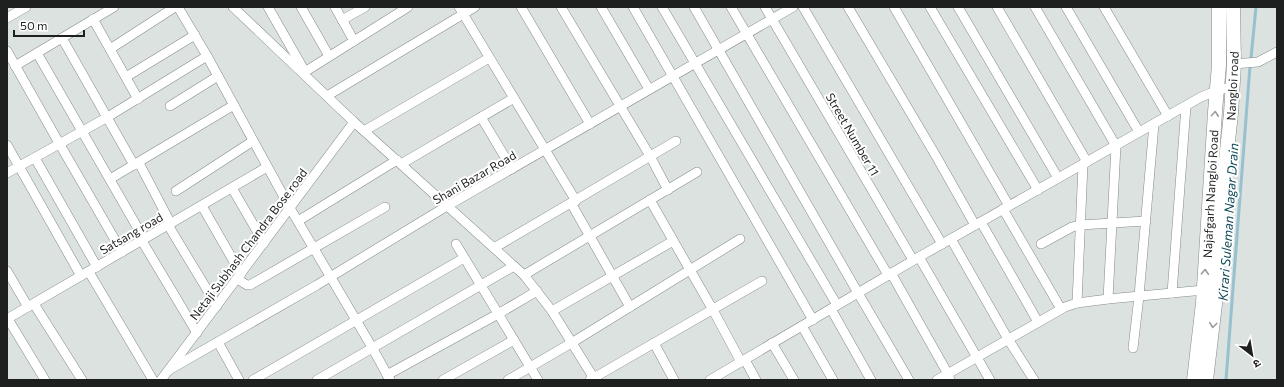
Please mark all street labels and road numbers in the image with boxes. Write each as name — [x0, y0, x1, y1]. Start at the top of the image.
street label: Nangloi road — [1223, 51, 1241, 121]
street label: Street Number 11 — [824, 90, 882, 178]
street label: Najafgarh Nangloi Road — [1200, 129, 1220, 258]
street label: Shani Bazar Road — [430, 147, 518, 207]
street label: Netaji Subhash Chandra Bose road — [186, 166, 310, 322]
street label: Satsang road — [97, 209, 165, 257]

